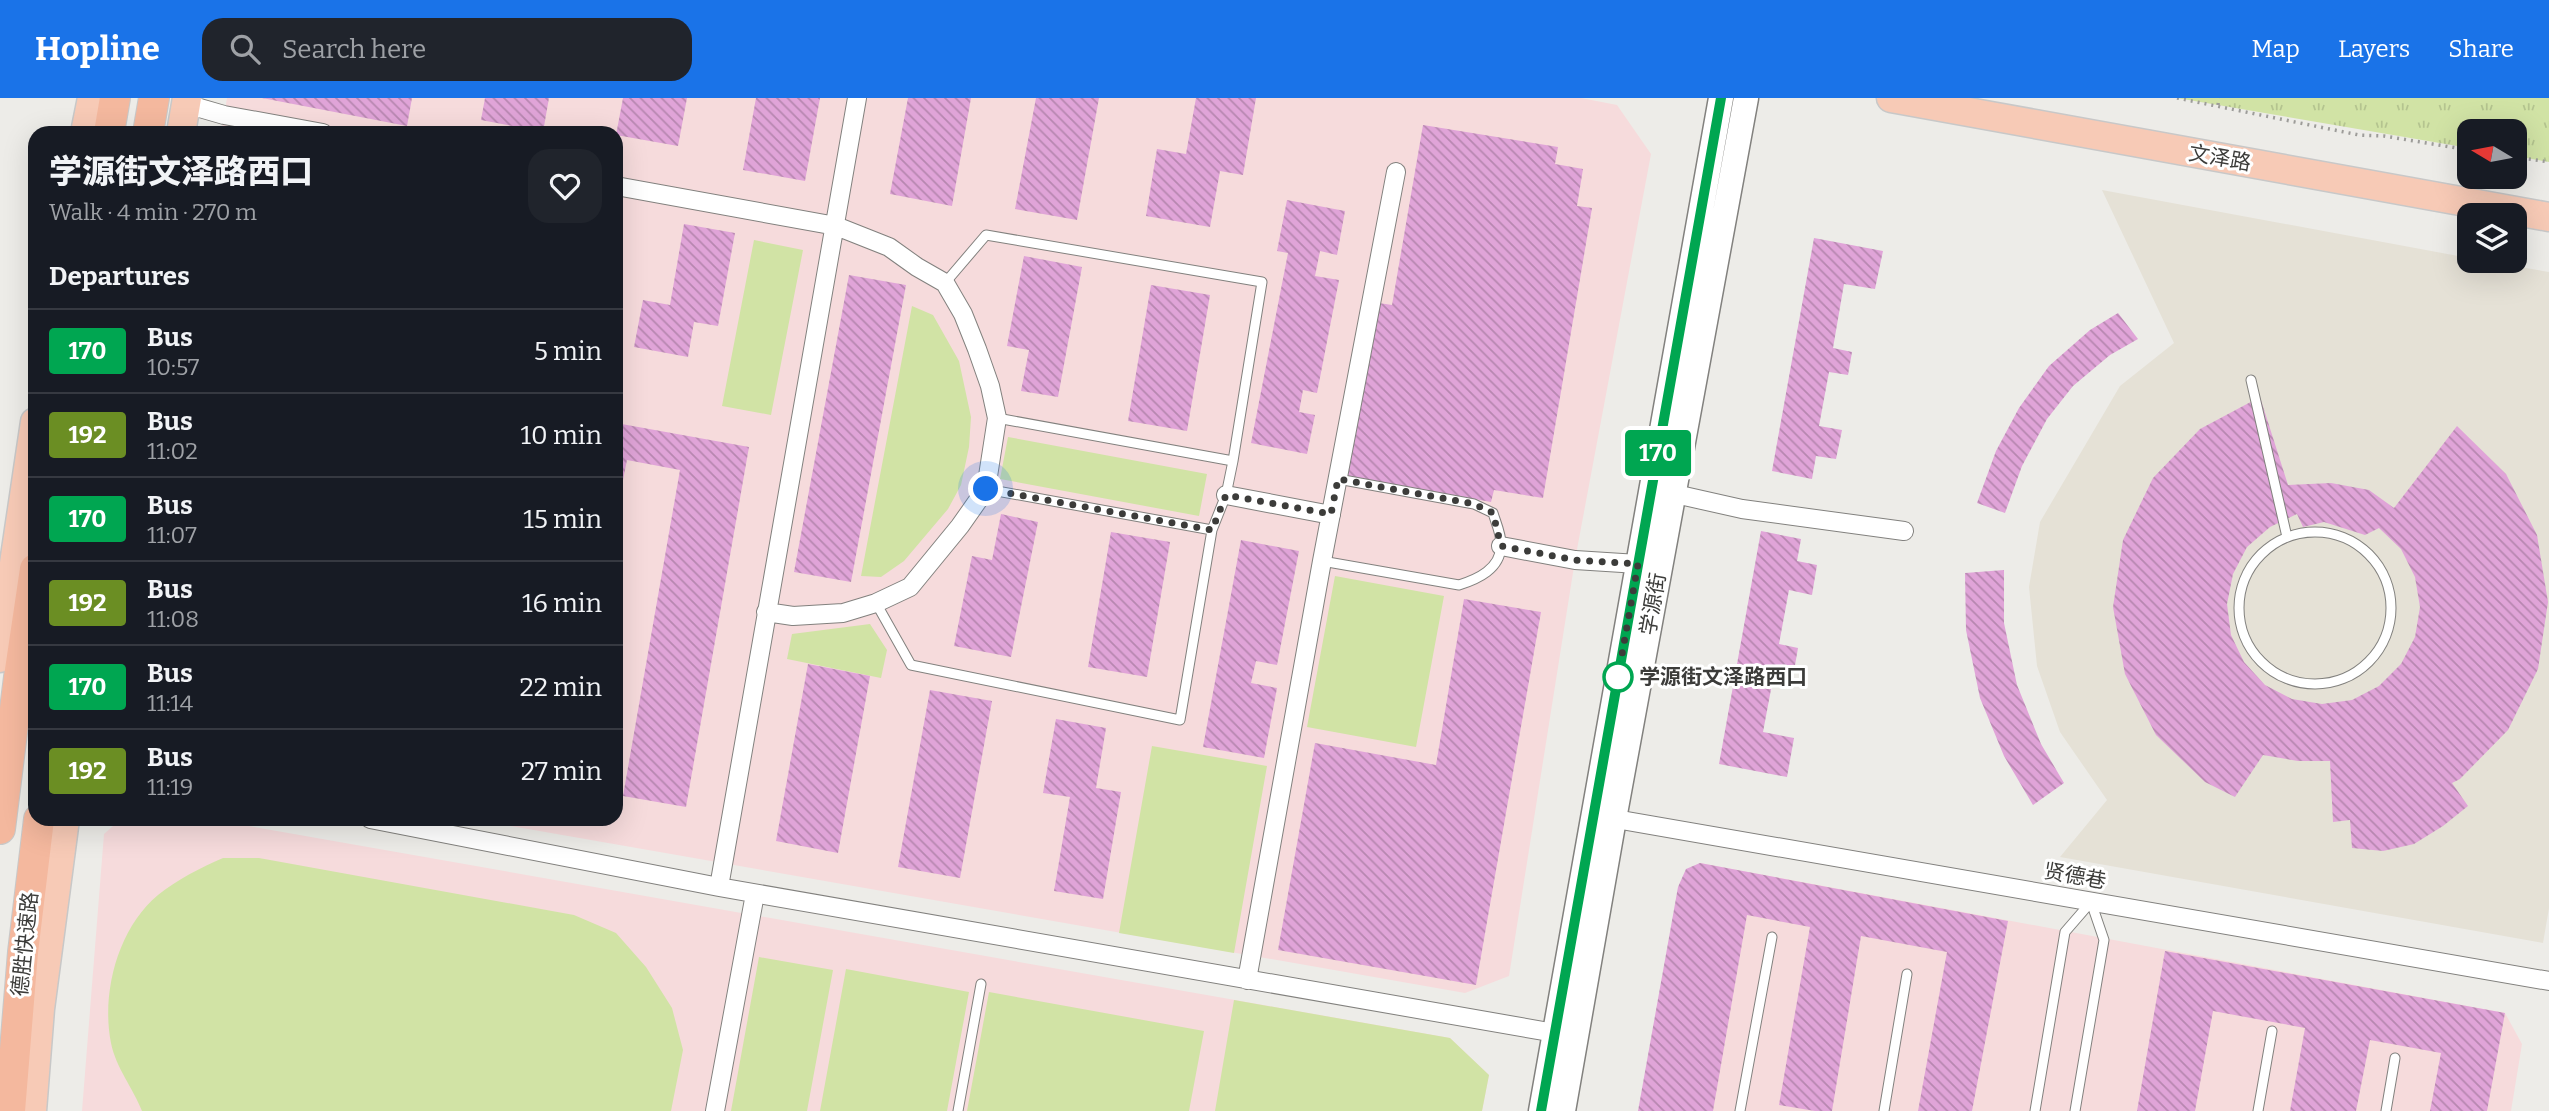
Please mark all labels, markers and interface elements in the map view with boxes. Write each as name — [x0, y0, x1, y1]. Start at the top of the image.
search box — [202, 18, 692, 81]
text: Hopline — [35, 29, 160, 69]
icon: search — [226, 30, 264, 68]
text: Search here — [282, 34, 426, 65]
text: Map — [2252, 35, 2300, 63]
text: Layers — [2338, 35, 2410, 63]
text: Share — [2448, 35, 2514, 63]
north arrow — [2457, 119, 2527, 189]
map controls — [2457, 119, 2527, 273]
street label: 文泽路 — [2187, 140, 2253, 176]
button: heart — [528, 149, 602, 223]
text: 学源街文泽路西口 — [49, 152, 313, 192]
text: Walk · 4 min · 270 m — [49, 198, 257, 226]
button: layers — [2457, 203, 2527, 273]
text: Departures — [49, 261, 190, 292]
text: Bus — [147, 322, 193, 353]
text: 5 min — [534, 336, 602, 367]
text: 170 — [69, 337, 106, 365]
text: 10:57 — [147, 353, 199, 381]
text: Bus — [147, 406, 193, 437]
text: 10 min — [521, 420, 602, 451]
text: 192 — [68, 421, 107, 449]
line badge: 170 — [1618, 430, 1698, 476]
text: 11:02 — [147, 437, 198, 465]
text: 170 — [1639, 439, 1677, 467]
your location — [968, 471, 1003, 506]
text: Bus — [147, 490, 193, 521]
text: 15 min — [523, 504, 602, 535]
text: 170 — [69, 505, 106, 533]
text: 11:07 — [147, 521, 197, 549]
street label: 学源街 — [1635, 571, 1671, 637]
text: Bus — [147, 574, 193, 605]
text: 16 min — [522, 588, 602, 619]
text: 192 — [68, 589, 107, 617]
text: 11:08 — [147, 605, 199, 633]
text: Bus — [147, 658, 193, 689]
marker: 学源街文泽路西口 — [1603, 662, 1633, 692]
place label: 学源街文泽路西口 — [1639, 664, 1807, 690]
text: 22 min — [520, 672, 602, 703]
text: 170 — [69, 673, 106, 701]
text: 11:14 — [147, 689, 193, 717]
text: Bus — [147, 742, 193, 773]
text: 27 min — [521, 756, 602, 787]
text: 192 — [68, 757, 107, 785]
text: 11:19 — [147, 773, 193, 801]
street label: 贤德巷 — [2042, 858, 2108, 894]
street label: 德胜快速路 — [7, 890, 43, 998]

